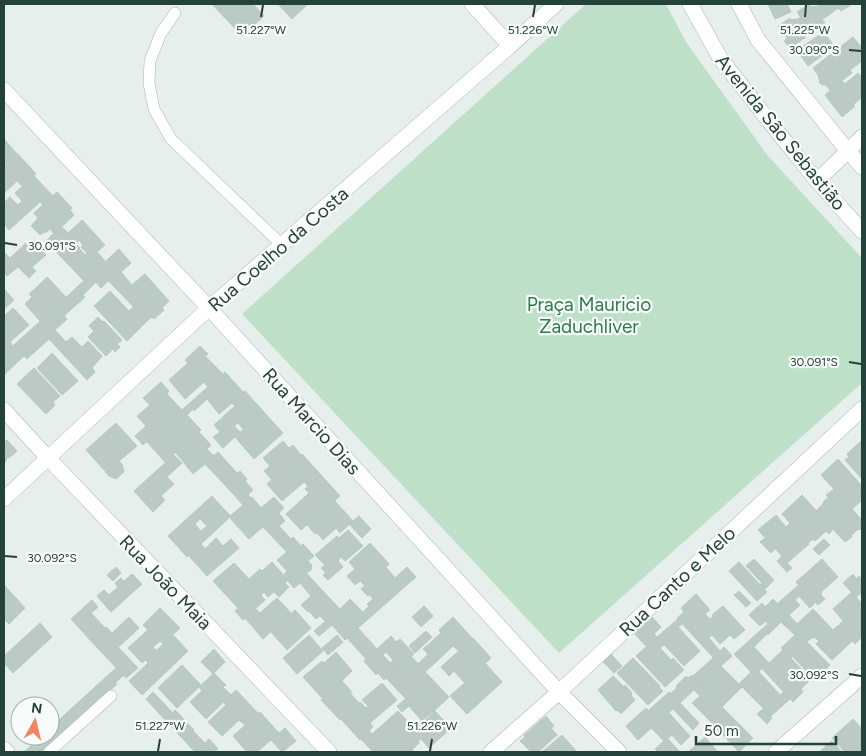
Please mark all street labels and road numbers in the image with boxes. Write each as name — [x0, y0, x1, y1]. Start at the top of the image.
street label: Avenida São Sebastião — [711, 50, 851, 215]
street label: Rua Coelho da Costa — [203, 182, 353, 317]
street label: Rua Marcio Dias — [258, 363, 366, 479]
street label: Rua Canto e Melo — [614, 522, 740, 641]
street label: Rua João Maia — [115, 530, 217, 635]

